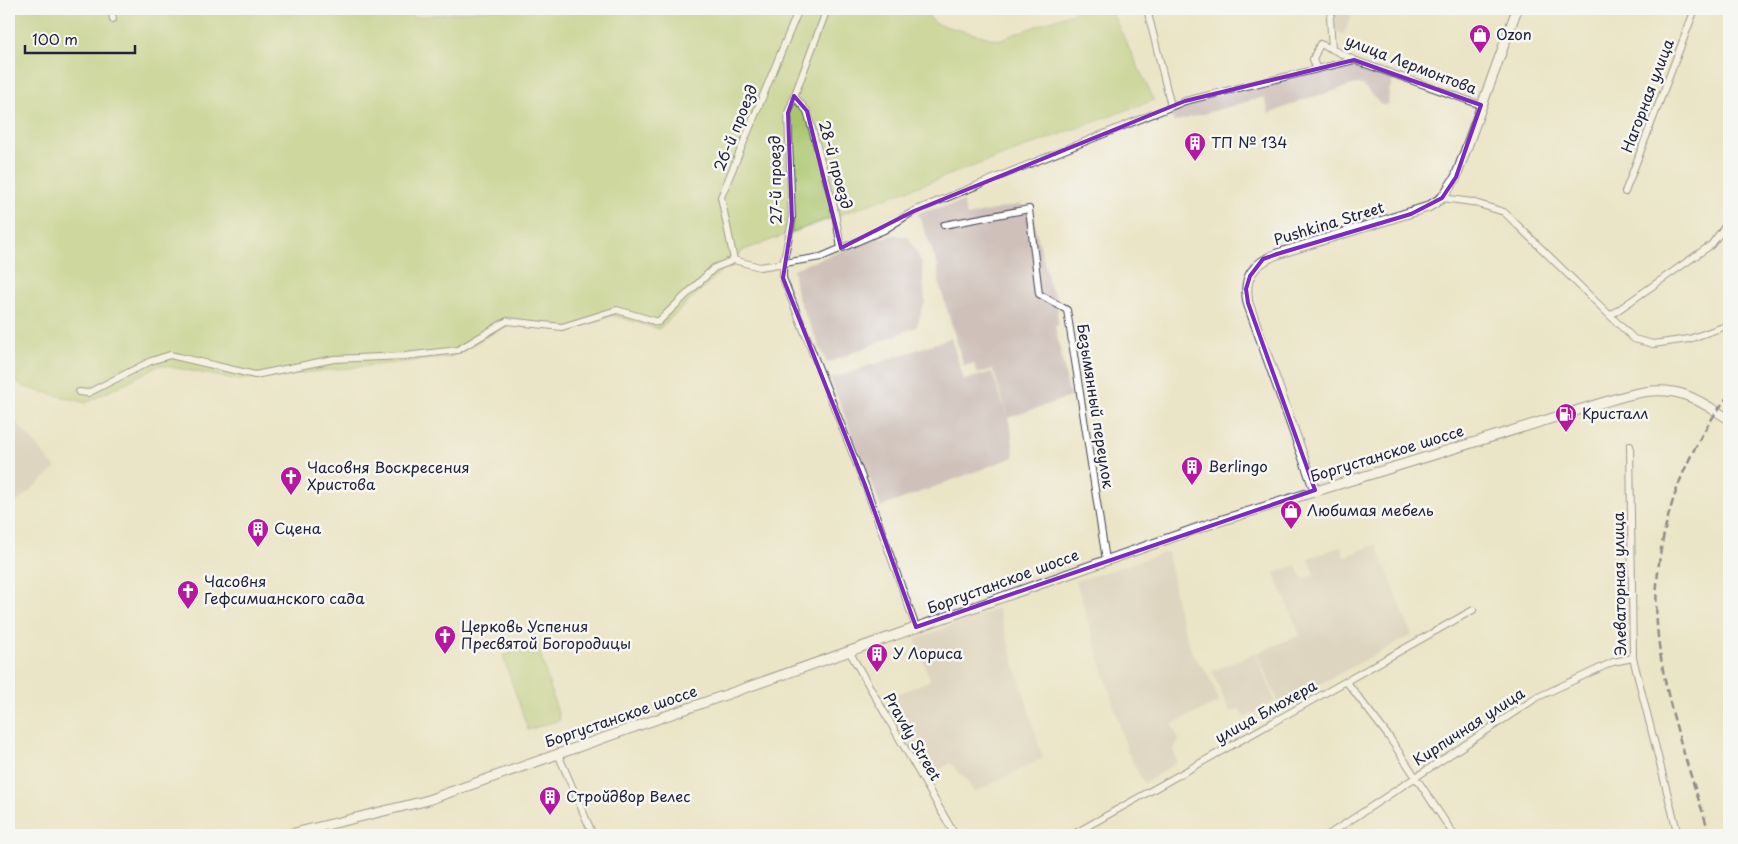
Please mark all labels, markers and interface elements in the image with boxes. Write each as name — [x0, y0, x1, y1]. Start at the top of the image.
scale bar — [25, 22, 135, 54]
place label: Ozon — [1496, 22, 1532, 45]
shop icon: Ozon — [1468, 23, 1492, 54]
text: 100 m — [32, 27, 78, 50]
street label: улица Лермонтова — [1342, 28, 1481, 100]
street label: Нагорная улица — [1614, 35, 1679, 156]
street label: 26-й проезд — [707, 81, 762, 174]
street label: 28-й проезд — [814, 118, 859, 212]
place label: ТП № 134 — [1211, 130, 1287, 153]
building icon: ТП № 134 — [1183, 131, 1207, 162]
street label: 27-й проезд — [762, 135, 787, 225]
street label: Pushkina Street — [1271, 195, 1387, 250]
street label: Безымянный переулок — [1072, 322, 1121, 490]
place label: Кристалл — [1582, 401, 1649, 424]
fuel station icon: Кристалл — [1554, 402, 1578, 433]
street label: Боргустанское шоссе — [1307, 418, 1466, 487]
place label: Berlingo — [1208, 454, 1268, 477]
place label: Часовня Воскресения Христова — [307, 455, 470, 495]
building icon: Berlingo — [1180, 455, 1204, 486]
church icon: Часовня Воскресения Христова — [279, 465, 303, 496]
place label: Любимая мебель — [1307, 498, 1434, 521]
shop icon: Любимая мебель — [1279, 499, 1303, 530]
street label: Элеваторная улица — [1606, 511, 1631, 656]
place label: Сцена — [274, 516, 322, 539]
building icon: Сцена — [246, 517, 270, 548]
street label: Боргустанское шоссе — [923, 542, 1082, 619]
place label: Часовня Гефсимианского сада — [204, 569, 365, 609]
church icon: Часовня Гефсимианского сада — [176, 579, 200, 610]
place label: Церковь Успения Пресвятой Богородицы — [461, 614, 631, 654]
church icon: Церковь Успения Пресвятой Богородицы — [433, 624, 457, 655]
place label: У Лориса — [893, 641, 963, 664]
building icon: У Лориса — [865, 642, 889, 673]
street label: улица Блюхера — [1210, 673, 1321, 748]
street label: Боргустанское шоссе — [541, 679, 700, 753]
street label: Кирпичная улица — [1408, 681, 1529, 771]
street label: Pravdy Street — [879, 688, 948, 785]
place label: Стройдвор Велес — [566, 784, 690, 807]
building icon: Стройдвор Велес — [538, 785, 562, 816]

